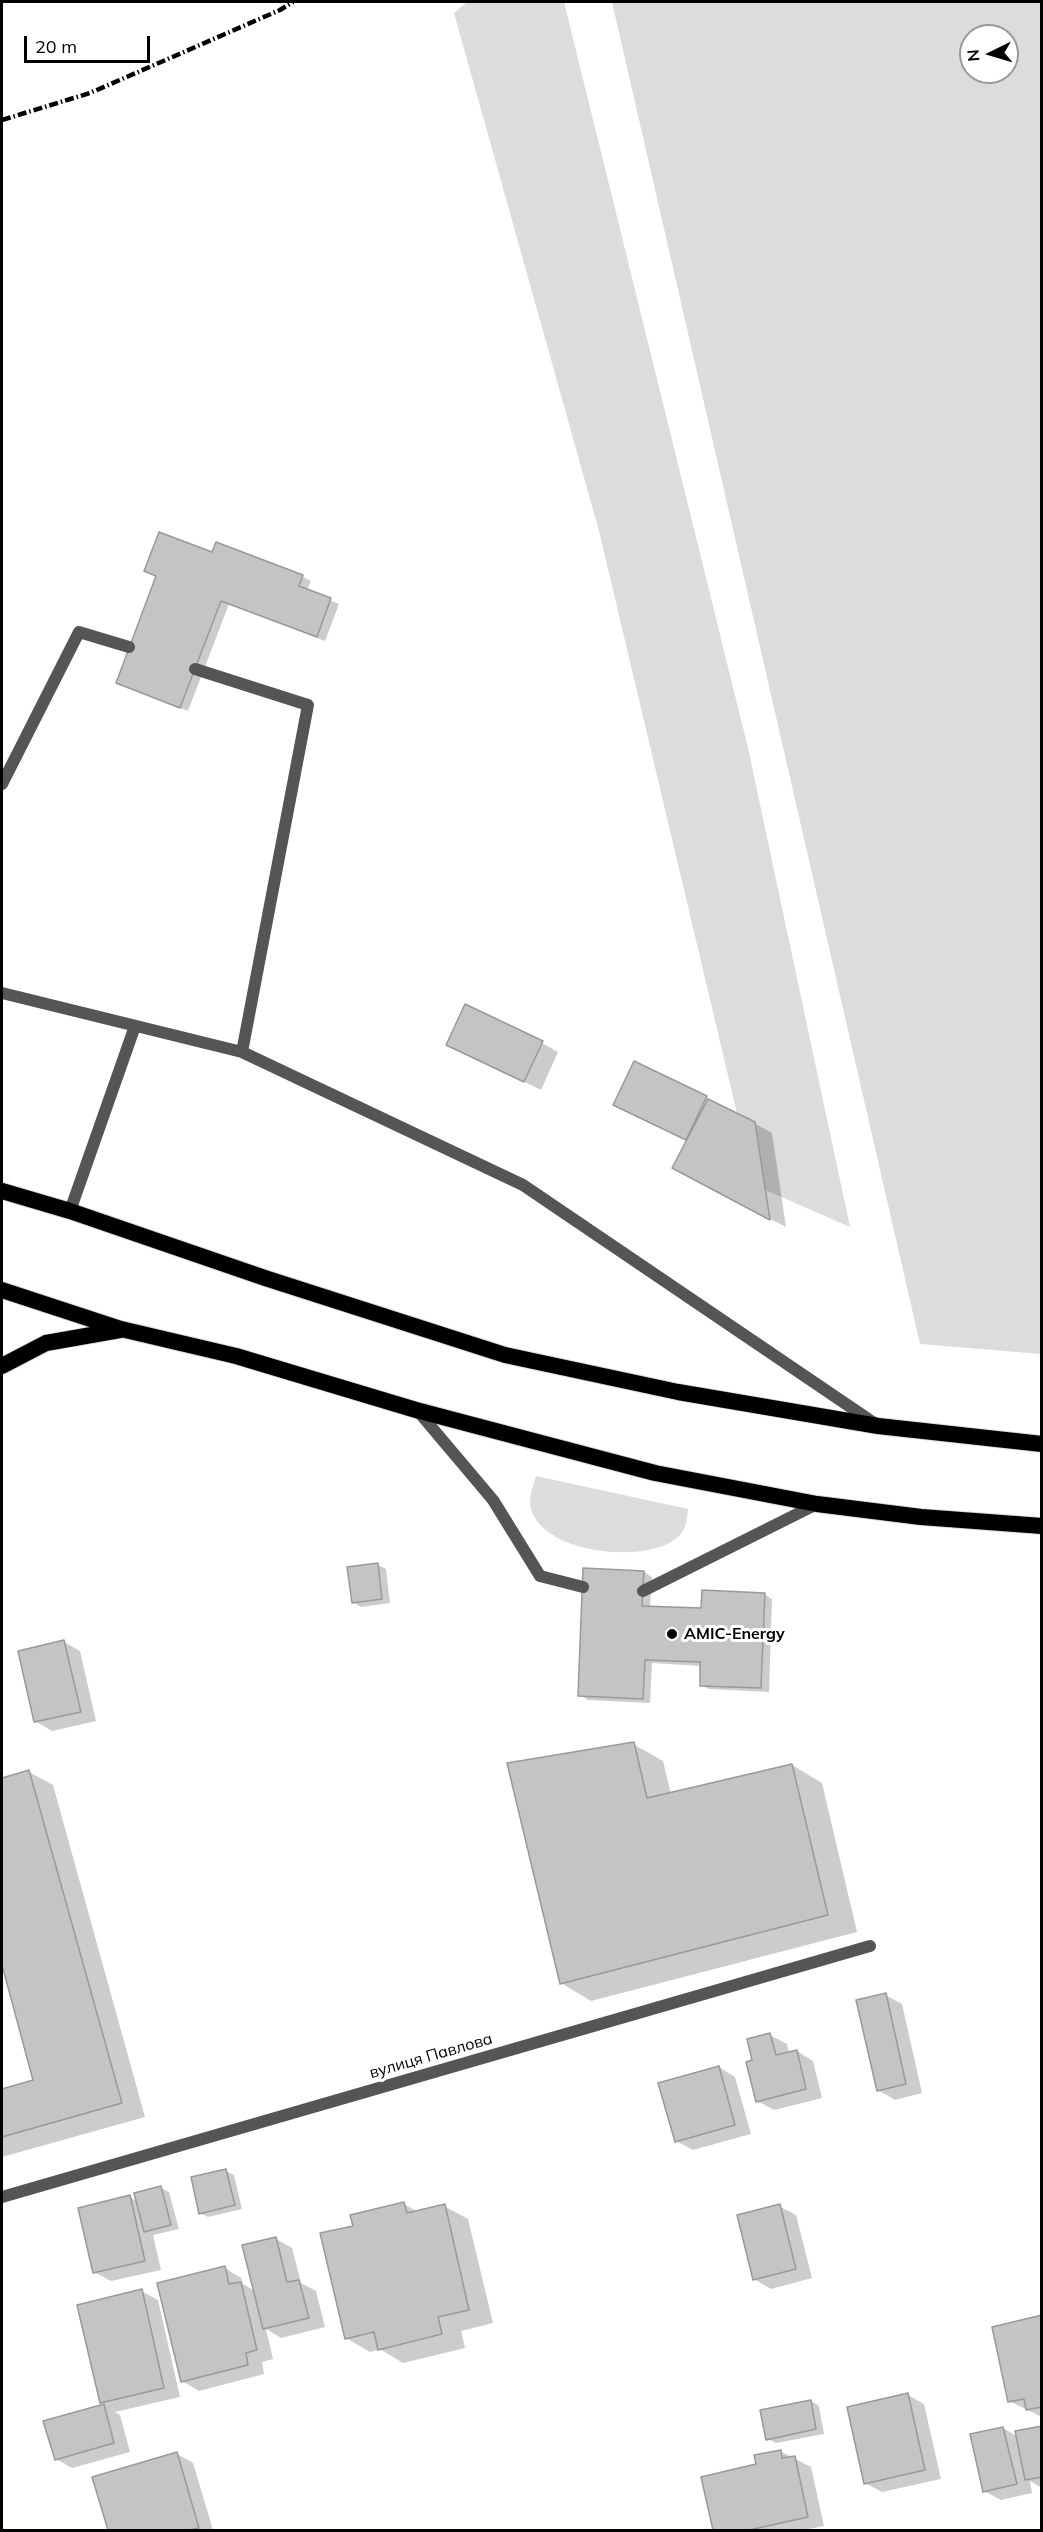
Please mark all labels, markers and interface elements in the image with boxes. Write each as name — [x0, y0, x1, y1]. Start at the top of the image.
scale bar — [27, 24, 153, 62]
north arrow — [959, 24, 1019, 84]
text: 20 m — [35, 35, 77, 58]
text: N — [963, 48, 984, 62]
place label: AMIC-Energy — [684, 1624, 785, 1644]
marker: AMIC-Energy — [665, 1627, 679, 1641]
street label: вулиця Павлова — [367, 2029, 495, 2083]

